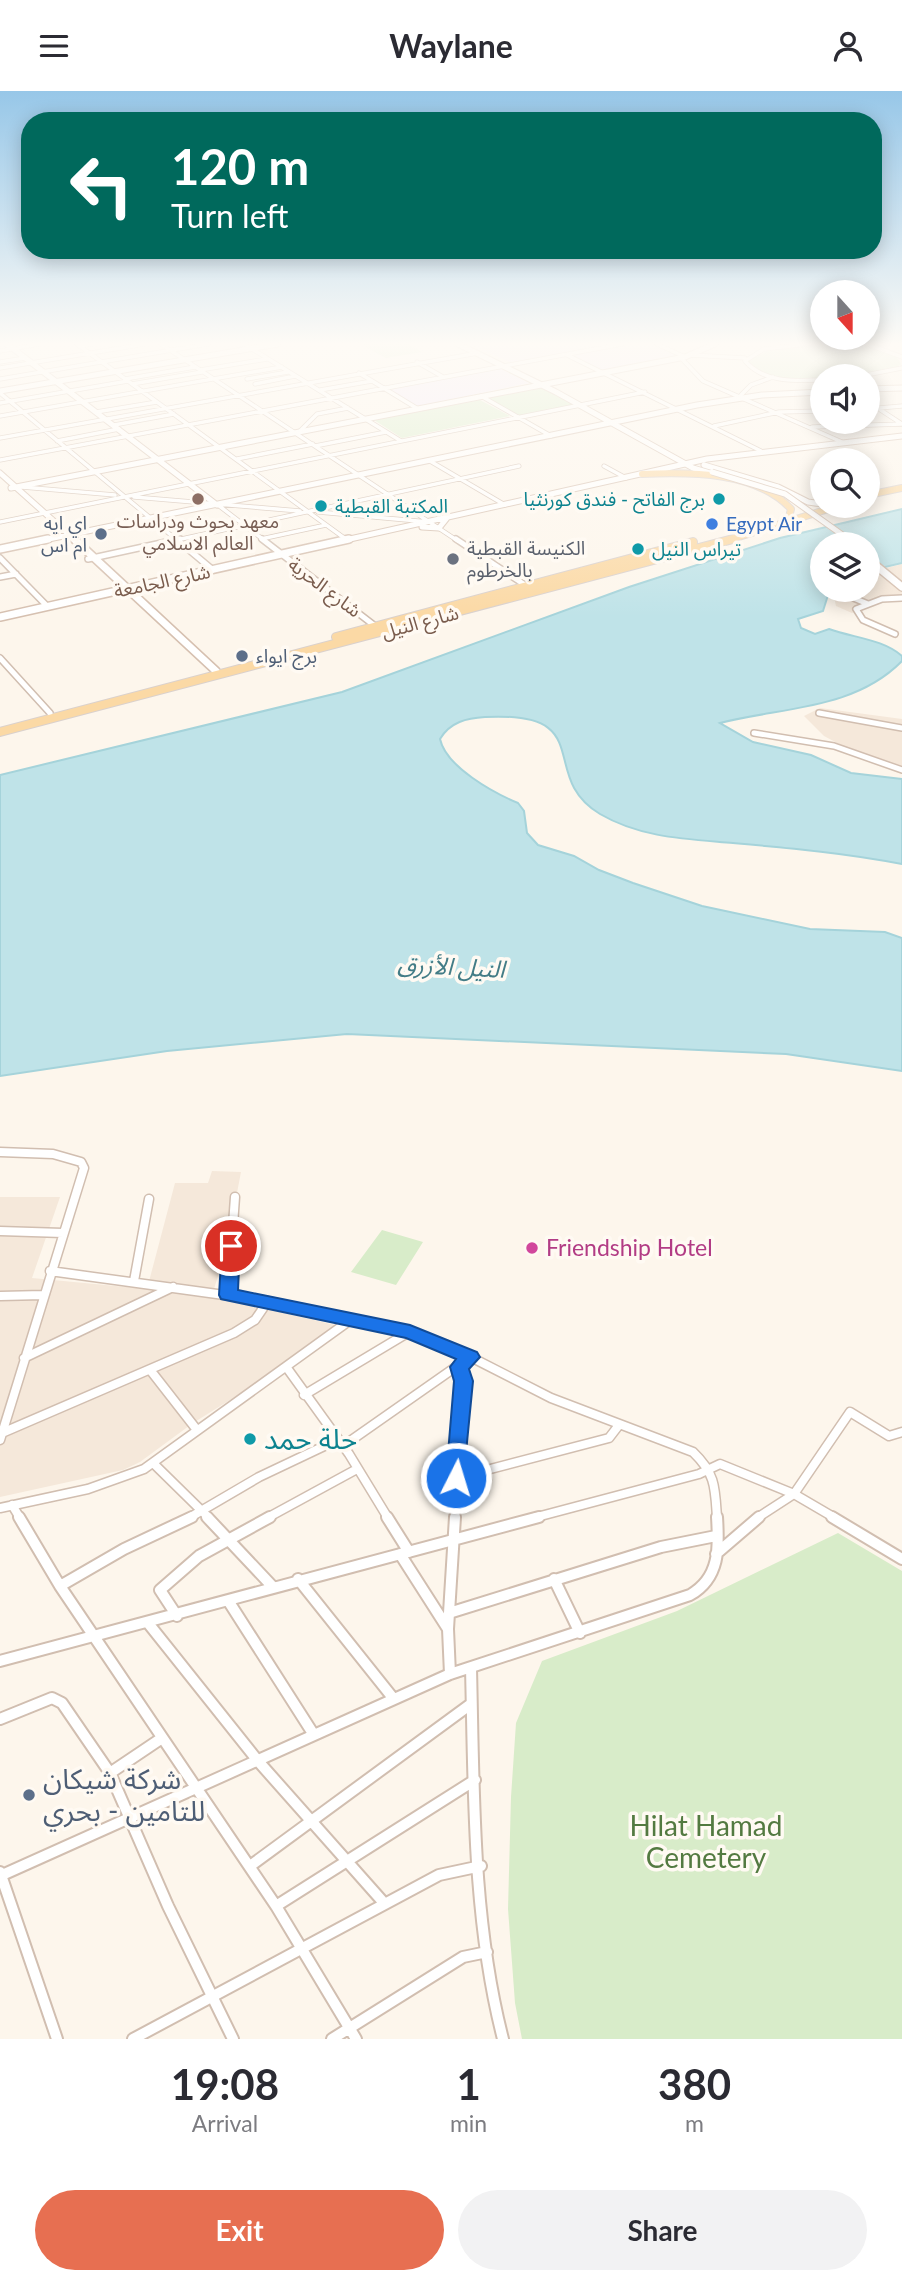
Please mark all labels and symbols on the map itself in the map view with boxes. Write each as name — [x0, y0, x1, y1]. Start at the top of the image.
north arrow — [810, 280, 880, 350]
place label: برج الفاتح - فندق كورنثيا — [523, 487, 705, 514]
marker: معهد بحوث ودراسات العالم الاسلامي — [190, 491, 206, 507]
marker: برج الفاتح - فندق كورنثيا — [711, 491, 727, 507]
place label: المكتبة القبطية — [335, 494, 448, 517]
marker: المكتبة القبطية — [313, 498, 329, 514]
place label: معهد بحوث ودراسات العالم الاسلامي — [117, 509, 279, 558]
place label: اي ايه ام اس — [41, 511, 87, 560]
place label: Egypt Air — [726, 512, 802, 535]
marker: Egypt Air — [704, 516, 720, 532]
marker: اي ايه ام اس — [93, 526, 109, 542]
place label: الكنيسة القبطية بالخرطوم — [467, 536, 585, 585]
place label: تيراس النيل — [652, 537, 741, 561]
marker: تيراس النيل — [630, 541, 646, 557]
marker: الكنيسة القبطية بالخرطوم — [445, 551, 461, 567]
street label: شارع الحرية — [282, 552, 366, 624]
street label: شارع الجامعة — [112, 559, 213, 605]
street label: شارع النيل — [379, 600, 462, 646]
place label: برج ايواء — [256, 644, 317, 670]
marker: برج ايواء — [234, 648, 250, 664]
water label: النيل الأزرق — [397, 948, 508, 984]
pin — [201, 1216, 261, 1276]
place label: Friendship Hotel — [546, 1233, 713, 1261]
marker: Friendship Hotel — [524, 1240, 540, 1256]
place label: حلة حمد — [264, 1421, 357, 1455]
marker: حلة حمد — [242, 1431, 258, 1447]
position arrow — [419, 1441, 493, 1515]
place label: شركة شيكان للتامين - بحري — [43, 1761, 205, 1832]
marker: شركة شيكان للتامين - بحري — [21, 1787, 37, 1803]
park label: Hilat Hamad Cemetery — [630, 1808, 782, 1874]

